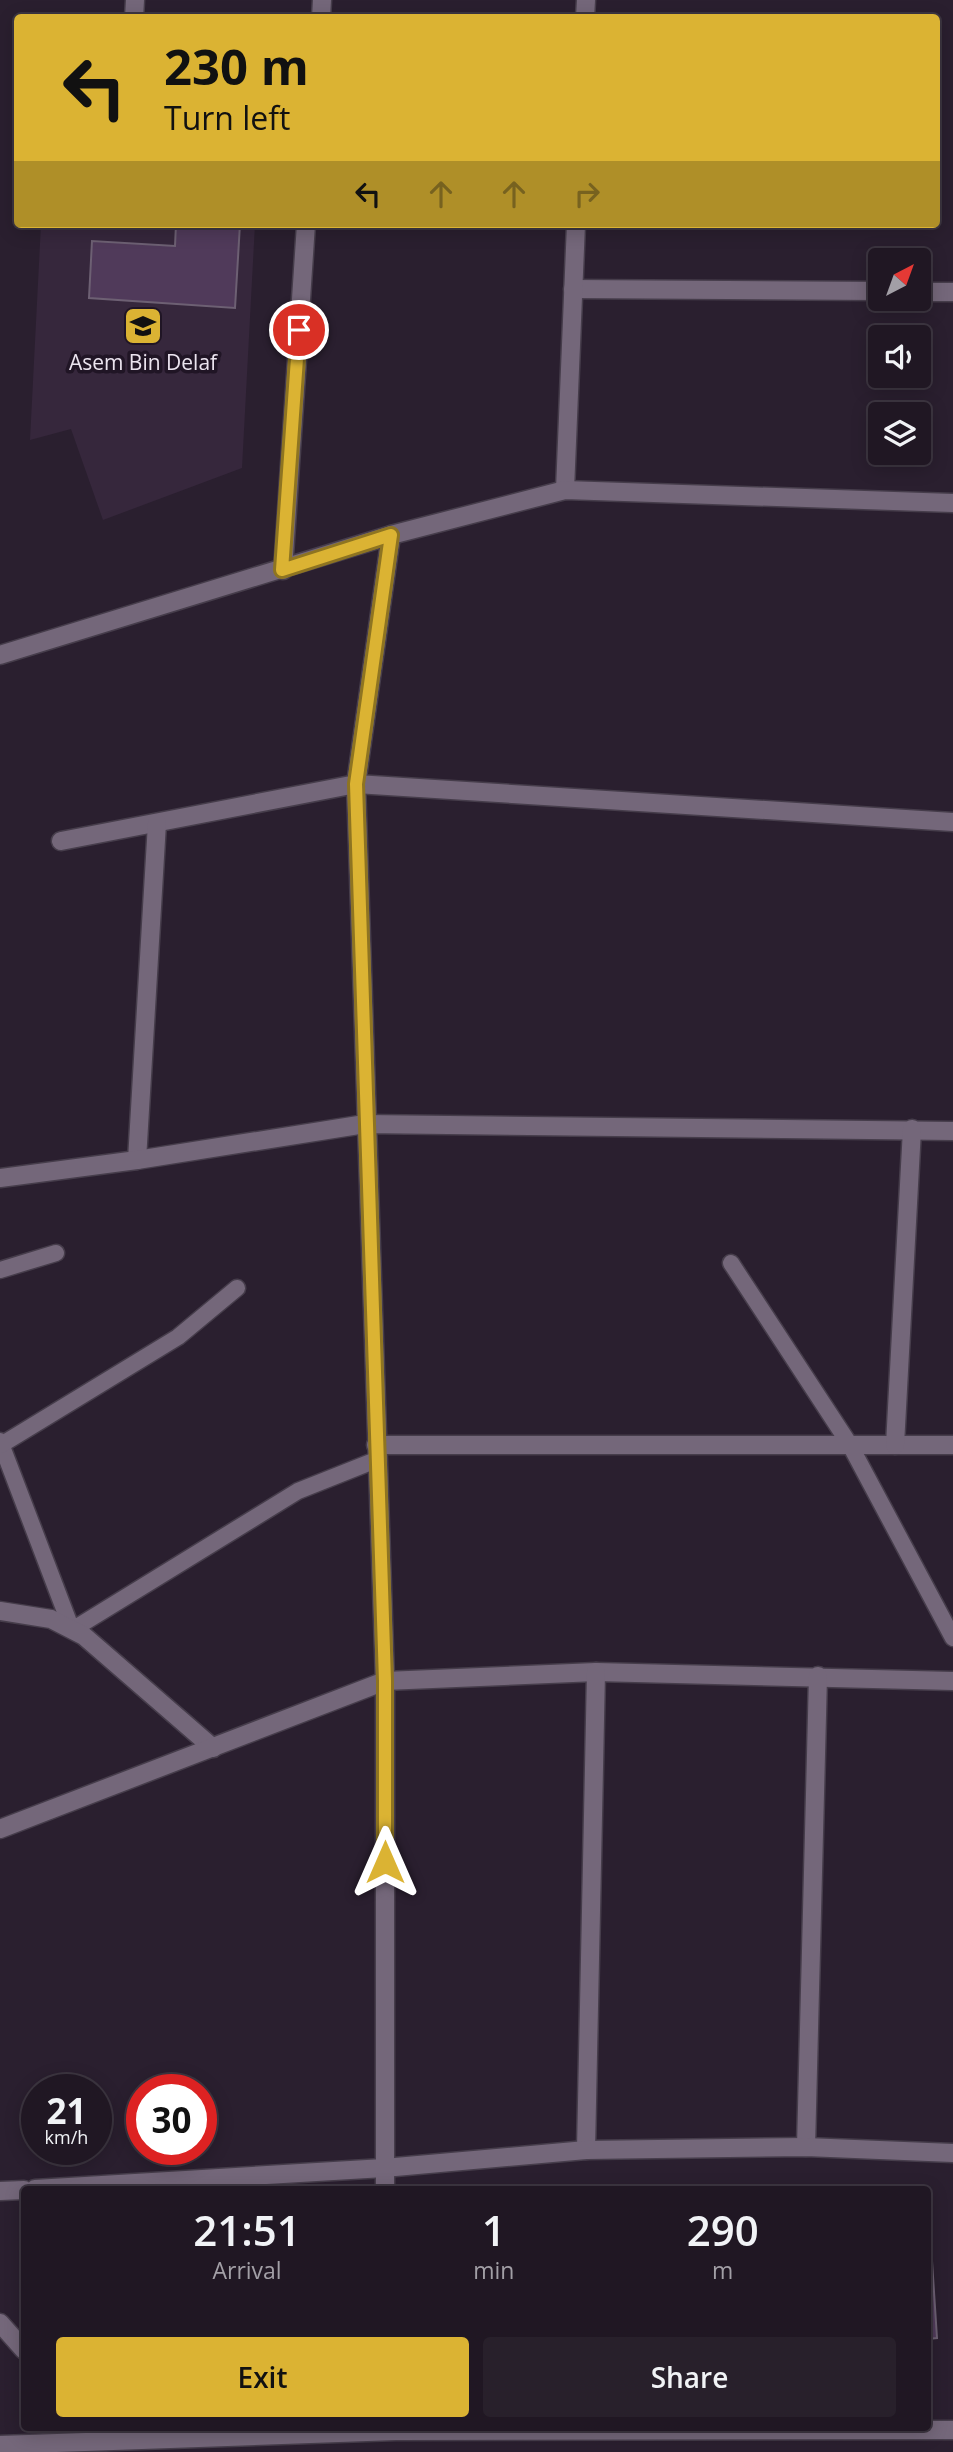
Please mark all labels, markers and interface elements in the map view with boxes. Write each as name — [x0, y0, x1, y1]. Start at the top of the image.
text: 230 m — [164, 33, 309, 99]
icon: left — [49, 42, 140, 133]
text: Turn left — [164, 96, 290, 139]
icon: left — [349, 175, 387, 213]
icon: ahead — [422, 175, 460, 213]
icon: ahead — [495, 175, 533, 213]
icon: right — [568, 175, 606, 213]
north arrow — [868, 248, 931, 312]
map controls — [868, 248, 931, 465]
pin — [269, 300, 329, 360]
school or university icon: Asem Bin Delaf — [122, 305, 164, 347]
icon: arrive — [280, 311, 318, 349]
button: sound — [868, 325, 931, 388]
place label: Asem Bin Delaf — [69, 348, 219, 376]
button: layers — [868, 402, 931, 465]
position arrow — [348, 1825, 422, 1899]
speed limit sign: 30 — [126, 2074, 217, 2165]
text: 21 — [46, 2087, 87, 2134]
text: km/h — [45, 2125, 88, 2149]
text: 21:51 — [193, 2201, 301, 2258]
text: 1 — [482, 2201, 506, 2258]
text: 290 — [687, 2201, 759, 2258]
text: Arrival — [212, 2254, 282, 2286]
text: min — [473, 2254, 514, 2286]
text: m — [712, 2254, 733, 2286]
button: Exit — [56, 2337, 469, 2417]
button: Share — [483, 2337, 896, 2417]

